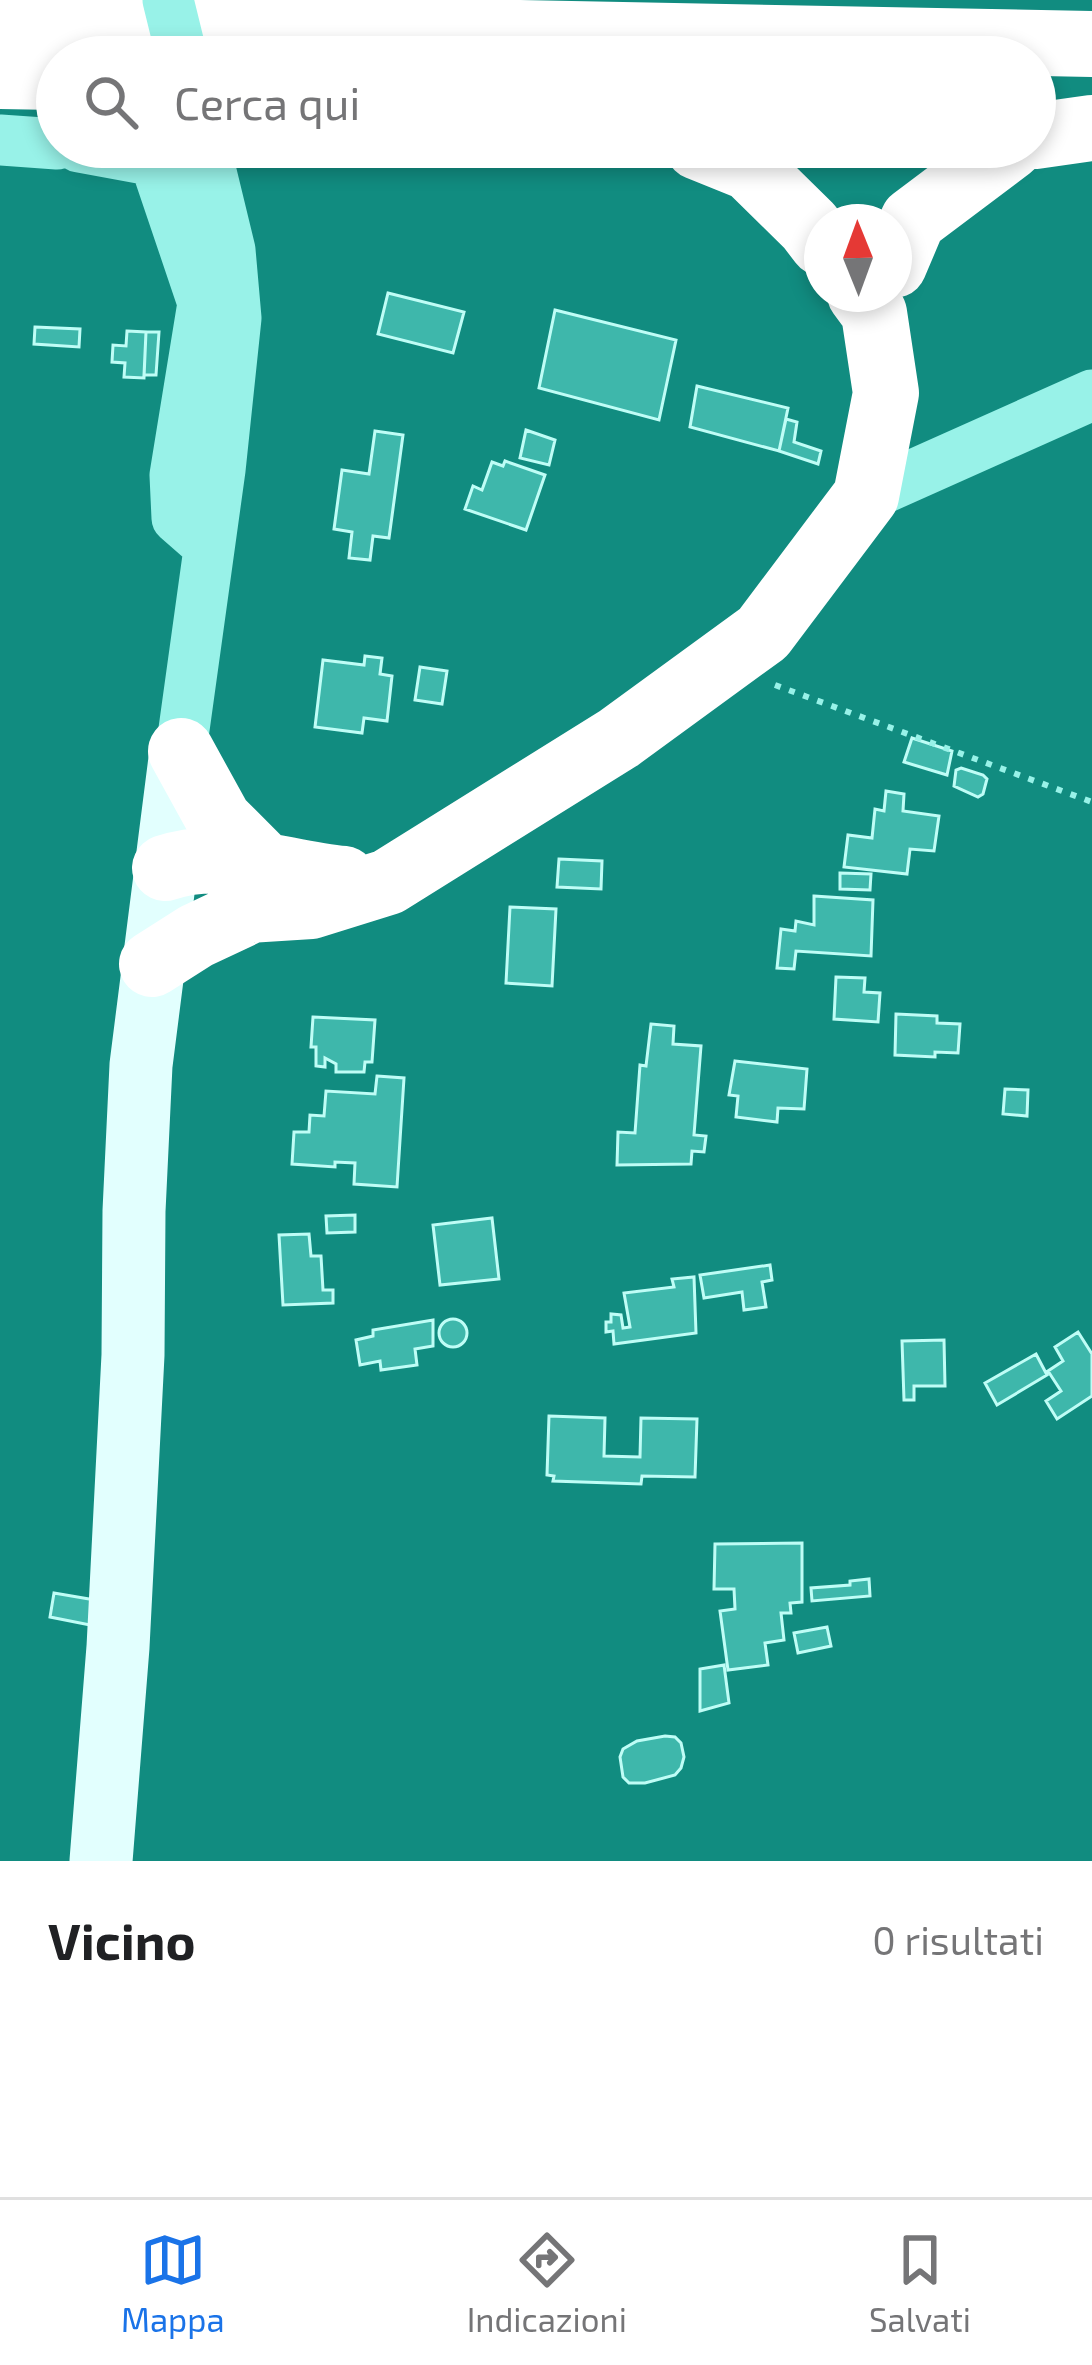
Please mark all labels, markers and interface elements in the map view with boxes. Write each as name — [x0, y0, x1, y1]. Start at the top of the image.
search box — [36, 36, 1056, 168]
icon: search — [78, 69, 144, 135]
text: Cerca qui — [174, 75, 360, 129]
north arrow — [804, 204, 912, 312]
text: Vicino — [48, 1909, 196, 1970]
text: 0 risultati — [872, 1916, 1044, 1963]
tab: Mappa — [121, 2227, 225, 2339]
tab: Indicazioni — [467, 2227, 627, 2339]
tab: Salvati — [869, 2227, 971, 2339]

